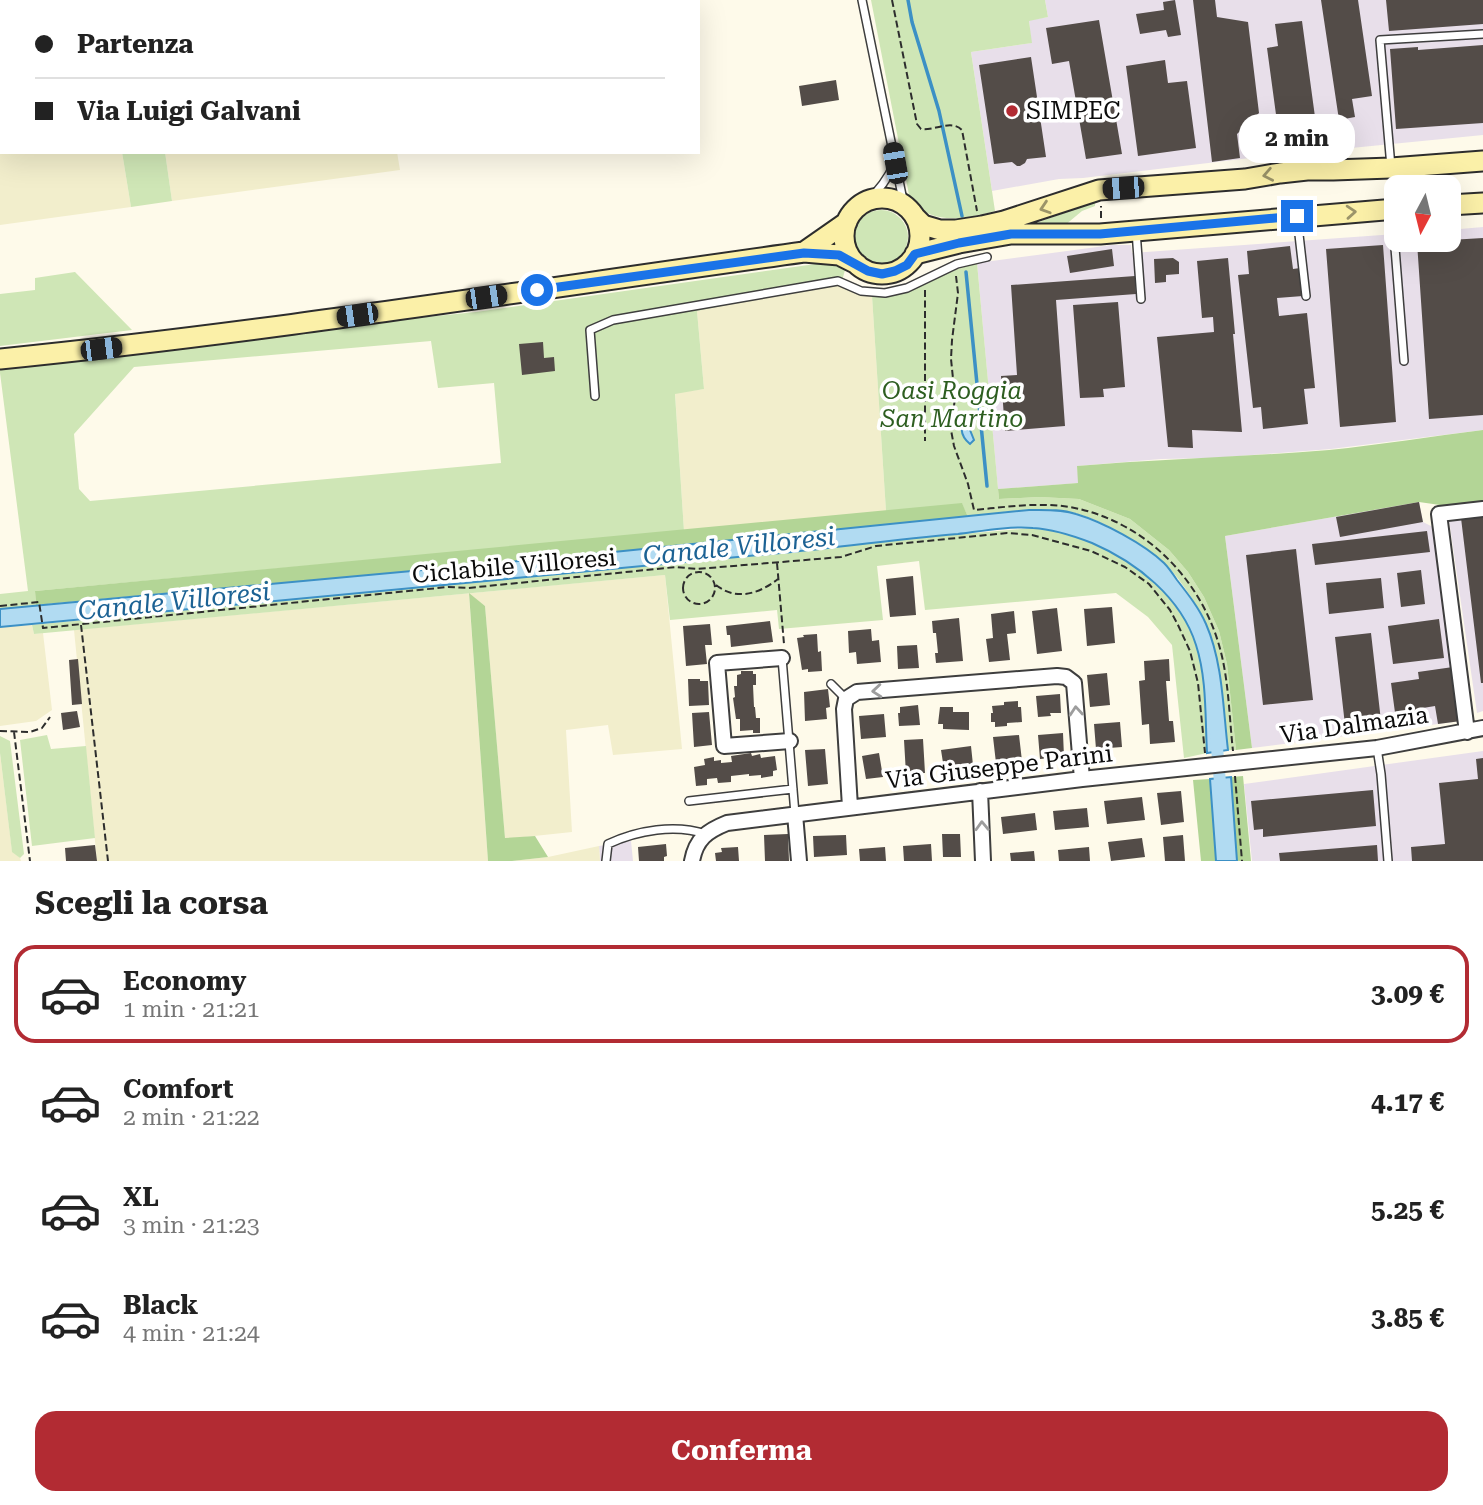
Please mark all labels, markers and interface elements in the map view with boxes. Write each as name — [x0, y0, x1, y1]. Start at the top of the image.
text: Partenza — [77, 29, 193, 59]
text: Via Luigi Galvani — [77, 96, 301, 126]
place label: SIMPEC — [1026, 97, 1120, 125]
marker: SIMPEC — [1004, 103, 1020, 119]
callout: 2 min — [1239, 114, 1355, 164]
text: 2 min — [1265, 125, 1329, 152]
car — [882, 140, 909, 186]
one-way arrow — [1262, 167, 1274, 182]
north arrow — [1384, 175, 1461, 252]
map controls — [1384, 175, 1461, 252]
car — [1102, 176, 1145, 200]
one-way arrow — [1039, 200, 1051, 214]
route end — [1281, 200, 1313, 232]
one-way arrow — [1346, 205, 1357, 220]
route start — [521, 274, 553, 306]
car — [464, 284, 509, 310]
car — [335, 302, 380, 328]
car — [79, 336, 124, 362]
park label: Oasi Roggia San Martino — [880, 377, 1023, 433]
water label: Canale Villoresi — [641, 521, 837, 571]
street label: Ciclabile Villoresi — [411, 543, 617, 589]
water label: Canale Villoresi — [76, 576, 272, 626]
one-way arrow — [872, 683, 883, 698]
street label: Via Dalmazia — [1278, 701, 1430, 749]
one-way arrow — [1069, 706, 1084, 717]
street label: Via Giuseppe Parini — [884, 739, 1114, 795]
one-way arrow — [974, 820, 989, 831]
text: Scegli la corsa — [35, 884, 268, 922]
icon: car — [39, 963, 102, 1026]
text: Economy — [123, 966, 246, 996]
text: 3.09 € — [1371, 979, 1444, 1009]
text: 1 min · 21:21 — [123, 996, 260, 1023]
icon: car — [39, 1071, 102, 1134]
text: Comfort — [123, 1074, 233, 1104]
text: 4.17 € — [1371, 1087, 1444, 1117]
text: 2 min · 21:22 — [123, 1104, 260, 1131]
icon: car — [39, 1179, 102, 1242]
text: XL — [123, 1182, 159, 1212]
text: 5.25 € — [1371, 1195, 1444, 1225]
text: 3 min · 21:23 — [123, 1212, 260, 1239]
icon: car — [39, 1287, 102, 1350]
text: Black — [123, 1290, 198, 1320]
text: 3.85 € — [1371, 1303, 1444, 1333]
text: 4 min · 21:24 — [123, 1320, 260, 1347]
button: Conferma — [35, 1411, 1448, 1491]

